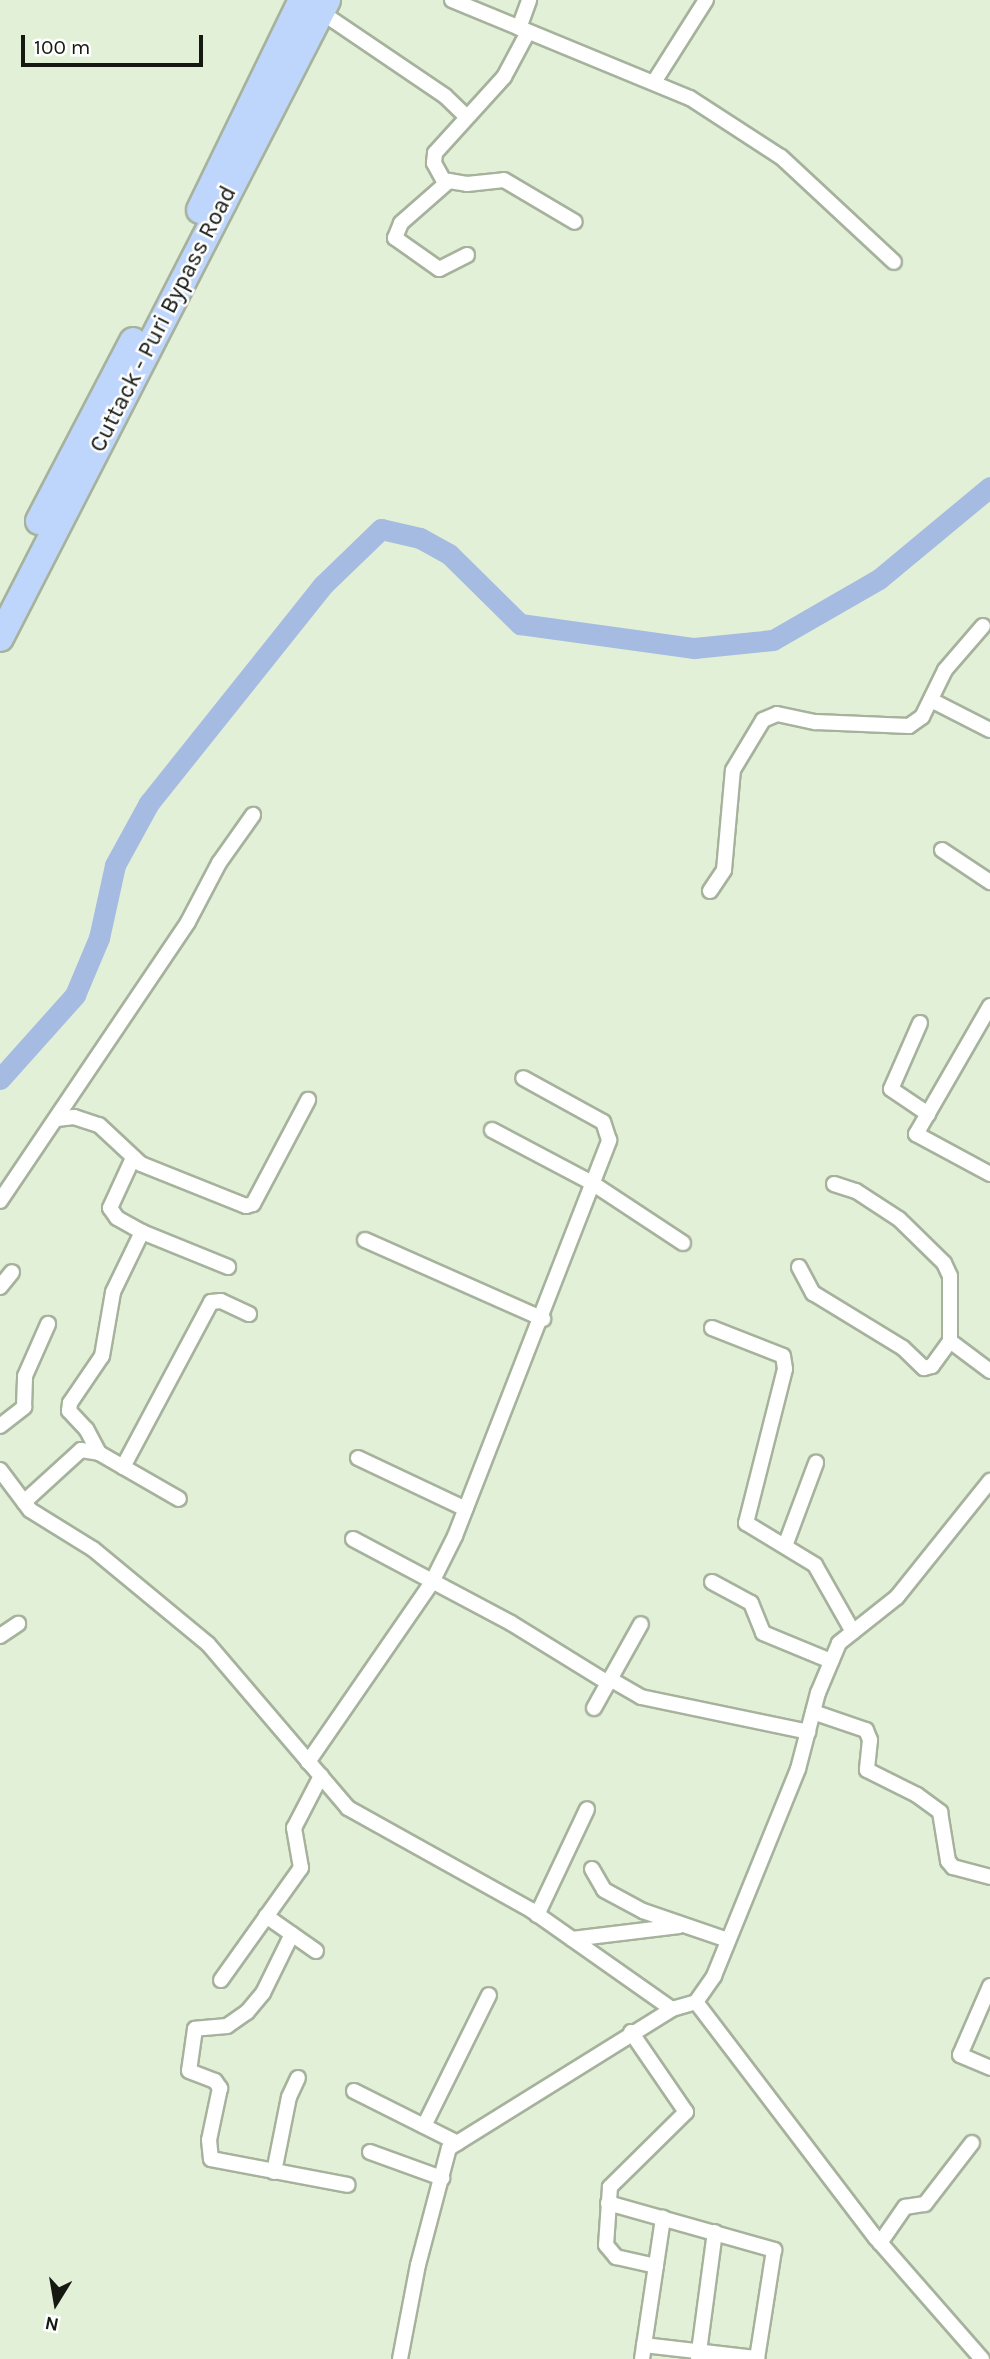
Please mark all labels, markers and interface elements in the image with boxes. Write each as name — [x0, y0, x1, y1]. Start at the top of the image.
scale bar — [24, 21, 206, 65]
text: 100 m — [34, 35, 91, 59]
street label: Cuttack - Puri Bypass Road — [83, 181, 243, 457]
north arrow — [21, 2268, 91, 2338]
text: N — [43, 2312, 61, 2336]

